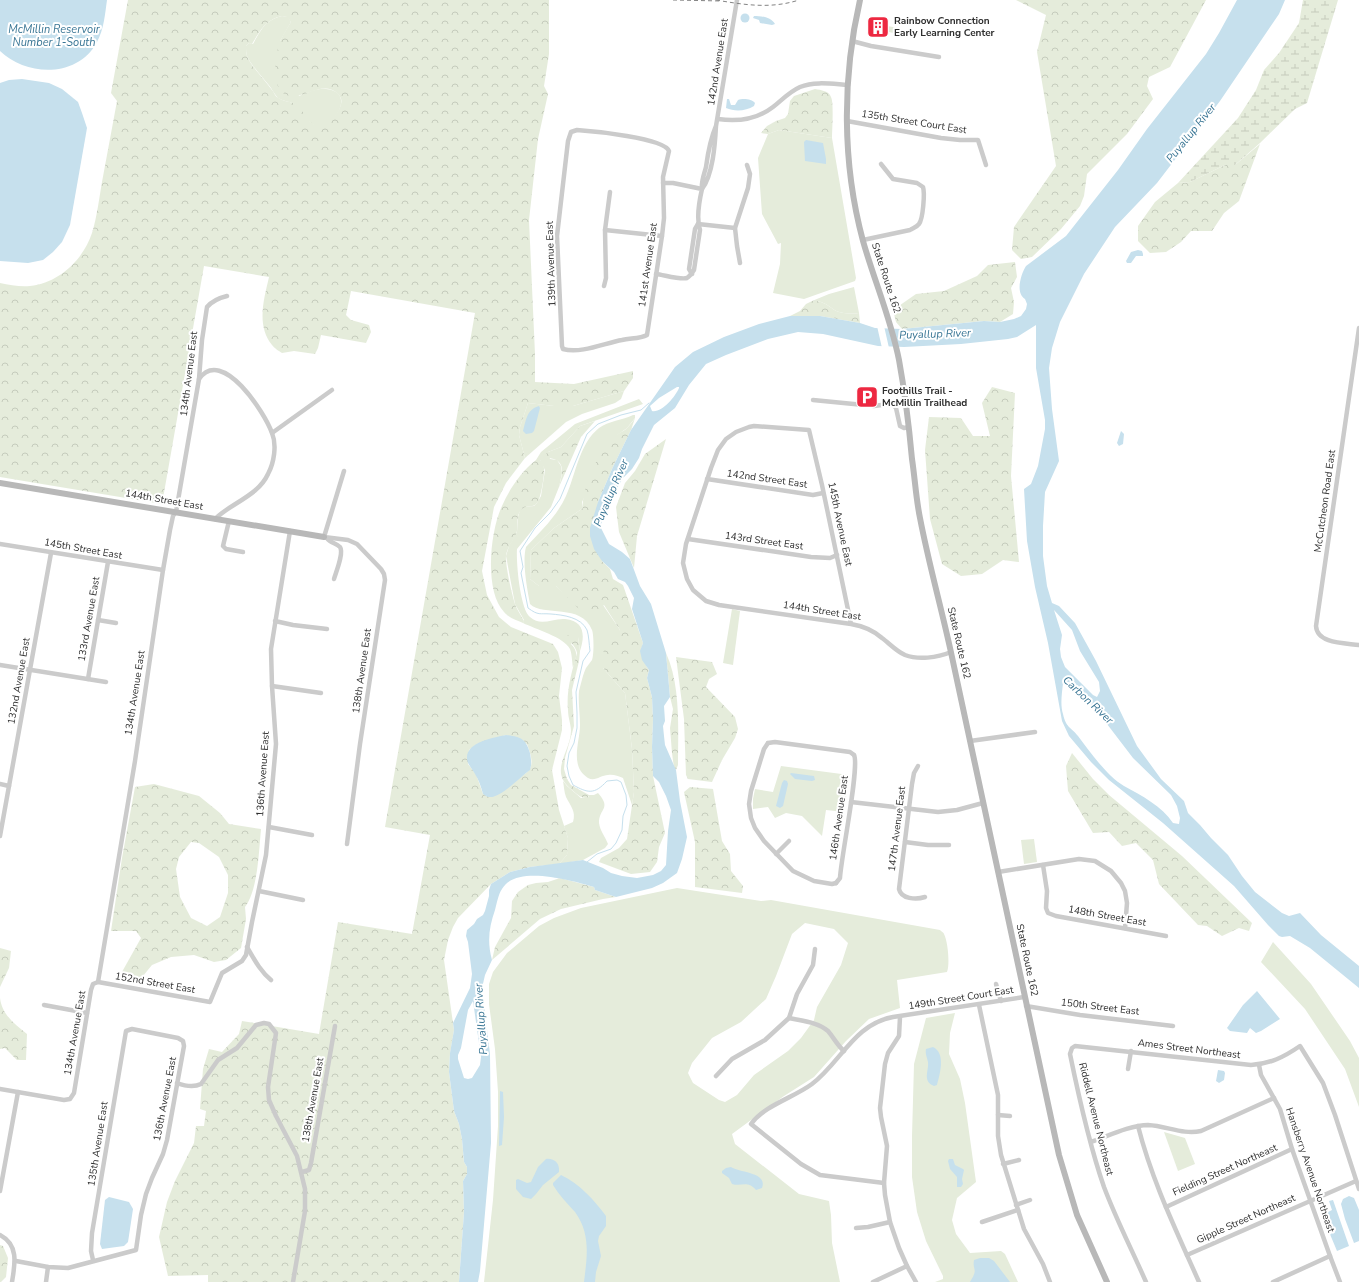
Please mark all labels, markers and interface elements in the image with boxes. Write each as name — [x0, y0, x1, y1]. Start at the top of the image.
building icon: Rainbow Connection Early Learning Center — [865, 14, 891, 40]
place label: Rainbow Connection Early Learning Center — [894, 14, 995, 40]
street label: 142nd Avenue East — [704, 17, 732, 107]
water label: McMillin Reservoir Number 1-South — [8, 22, 101, 50]
water label: Puyallup River — [1163, 100, 1220, 166]
street label: 135th Street Court East — [860, 107, 968, 137]
street label: 139th Avenue East — [542, 220, 559, 307]
street label: 141st Avenue East — [635, 222, 661, 308]
street label: State Route 162 — [868, 241, 904, 315]
water label: Puyallup River — [899, 325, 972, 343]
street label: 134th Avenue East — [177, 330, 201, 417]
parking icon: Foothills Trail - McMillin Trailhead — [854, 384, 880, 410]
place label: Foothills Trail - McMillin Trailhead — [882, 384, 967, 410]
street label: McCutcheon Road East — [1311, 448, 1339, 553]
water label: Puyallup River — [590, 456, 632, 529]
street label: 142nd Street East — [726, 466, 809, 492]
street label: 145th Avenue East — [824, 481, 856, 568]
street label: 144th Street East — [124, 486, 205, 514]
street label: 143rd Street East — [724, 529, 805, 554]
street label: 145th Street East — [43, 535, 124, 563]
street label: 133rd Avenue East — [75, 575, 103, 662]
street label: 144th Street East — [782, 598, 863, 624]
street label: State Route 162 — [944, 606, 974, 680]
street label: 138th Avenue East — [349, 627, 375, 714]
street label: 132nd Avenue East — [4, 636, 34, 726]
street label: 134th Avenue East — [121, 649, 149, 736]
water label: Carbon River — [1060, 673, 1117, 728]
street label: 136th Avenue East — [253, 730, 273, 817]
street label: 146th Avenue East — [826, 774, 852, 861]
street label: 147th Avenue East — [885, 785, 909, 872]
street label: 148th Street East — [1067, 902, 1148, 930]
street label: State Route 162 — [1013, 923, 1041, 997]
street label: 152nd Street East — [114, 969, 197, 997]
water label: Puyallup River — [471, 982, 491, 1055]
street label: 149th Street Court East — [907, 983, 1015, 1013]
street label: 134th Avenue East — [61, 989, 89, 1076]
street label: 150th Street East — [1060, 995, 1141, 1019]
street label: Ames Street Northeast — [1137, 1036, 1242, 1062]
street label: 136th Avenue East — [150, 1055, 180, 1142]
street label: 138th Avenue East — [299, 1056, 327, 1143]
street label: Riddell Avenue Northeast — [1075, 1061, 1117, 1177]
street label: 135th Avenue East — [84, 1100, 112, 1187]
street label: Hansberry Avenue Northeast — [1282, 1106, 1338, 1235]
street label: Fielding Street Northeast — [1171, 1140, 1280, 1199]
street label: Gipple Street Northeast — [1194, 1191, 1298, 1247]

